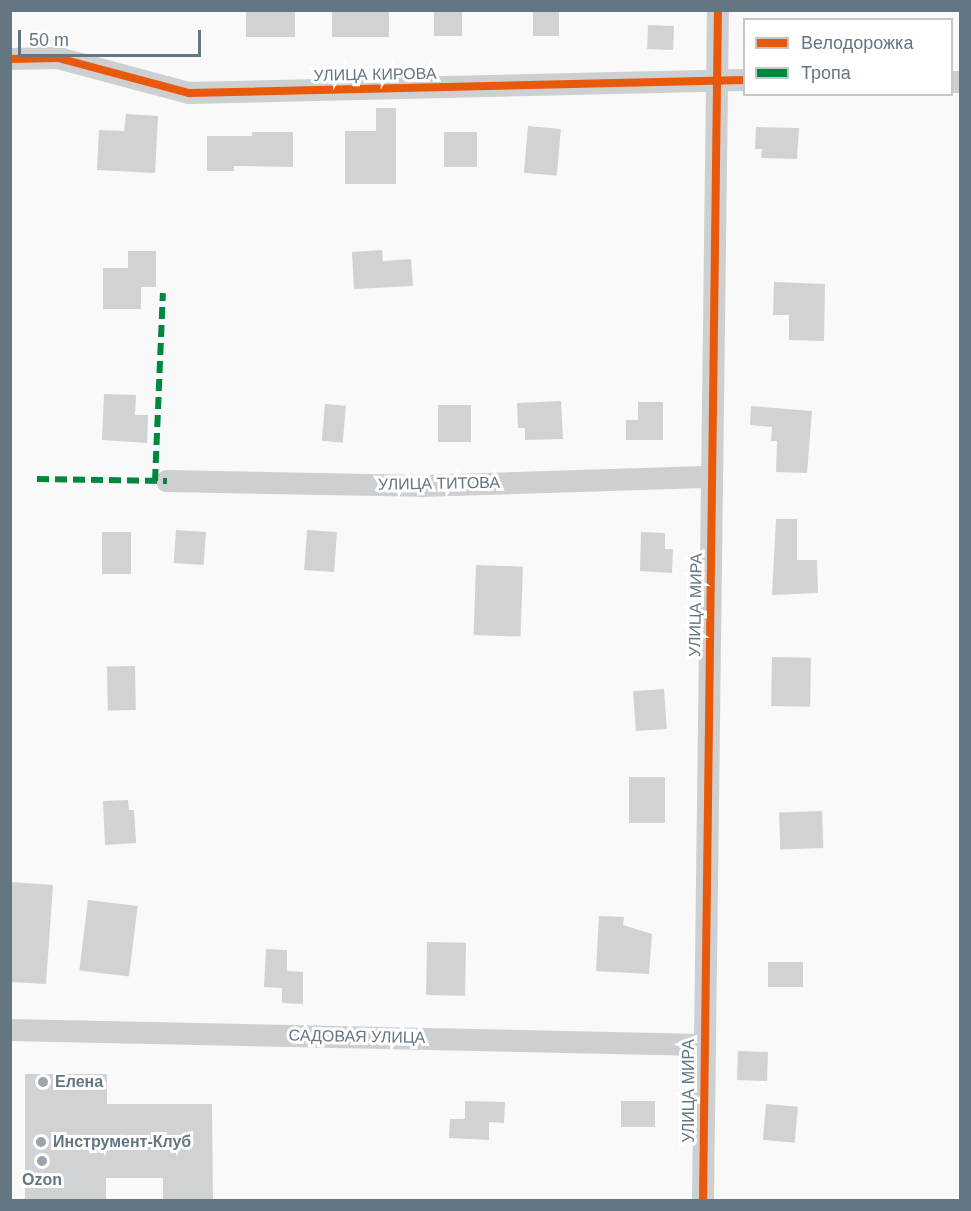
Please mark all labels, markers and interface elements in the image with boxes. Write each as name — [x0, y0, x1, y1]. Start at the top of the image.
scale bar — [21, 18, 204, 56]
legend — [743, 18, 953, 96]
text: 50 m — [29, 30, 69, 50]
text: Велодорожка — [801, 33, 913, 53]
text: Тропа — [801, 63, 851, 83]
street label: УЛИЦА КИРОВА — [313, 64, 437, 86]
street label: УЛИЦА ТИТОВА — [378, 473, 500, 495]
street label: УЛИЦА МИРА — [685, 553, 707, 657]
street label: САДОВАЯ УЛИЦА — [289, 1026, 425, 1048]
street label: УЛИЦА МИРА — [679, 1039, 699, 1143]
place label: Елена — [55, 1072, 103, 1092]
marker: Елена — [36, 1075, 50, 1089]
place label: Инструмент-Клуб — [53, 1132, 191, 1152]
marker: Инструмент-Клуб — [34, 1135, 48, 1149]
marker: Ozon — [35, 1154, 49, 1168]
place label: Ozon — [22, 1170, 62, 1190]

